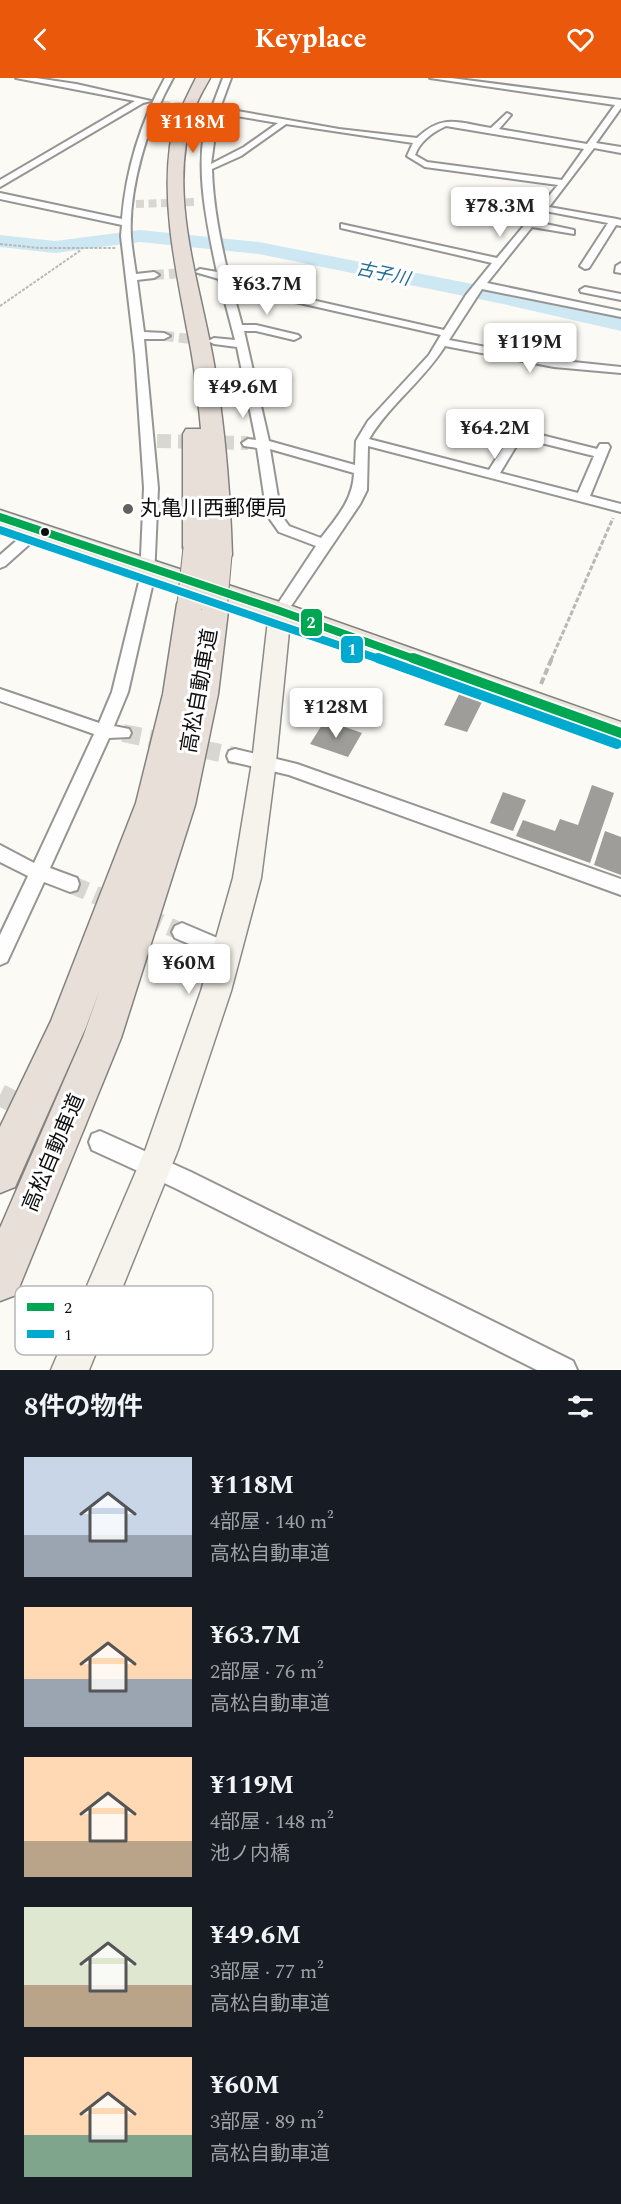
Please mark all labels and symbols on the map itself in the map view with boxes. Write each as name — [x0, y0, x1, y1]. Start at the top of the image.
pin: ¥118M — [151, 103, 235, 154]
pin: ¥78.3M — [451, 187, 549, 238]
water label: 古子川 — [354, 255, 414, 293]
pin: ¥63.7M — [218, 265, 316, 316]
pin: ¥119M — [488, 323, 572, 374]
pin: ¥49.6M — [194, 368, 292, 419]
pin: ¥64.2M — [446, 409, 544, 460]
place label: 丸亀川西郵便局 — [140, 493, 287, 525]
marker: 丸亀川西郵便局 — [121, 502, 135, 516]
unlabelled marker — [39, 526, 51, 538]
line badge: 2 — [300, 608, 323, 637]
text: 2 — [307, 611, 316, 635]
street label: 高松自動車道 — [173, 626, 227, 756]
line badge: 1 — [340, 635, 364, 664]
text: 1 — [348, 638, 356, 662]
pin: ¥128M — [294, 688, 378, 739]
pin: ¥60M — [153, 944, 225, 995]
street label: 高松自動車道 — [15, 1089, 93, 1217]
legend — [15, 1286, 213, 1355]
text: 2 — [64, 1296, 72, 1320]
text: 1 — [64, 1323, 72, 1347]

